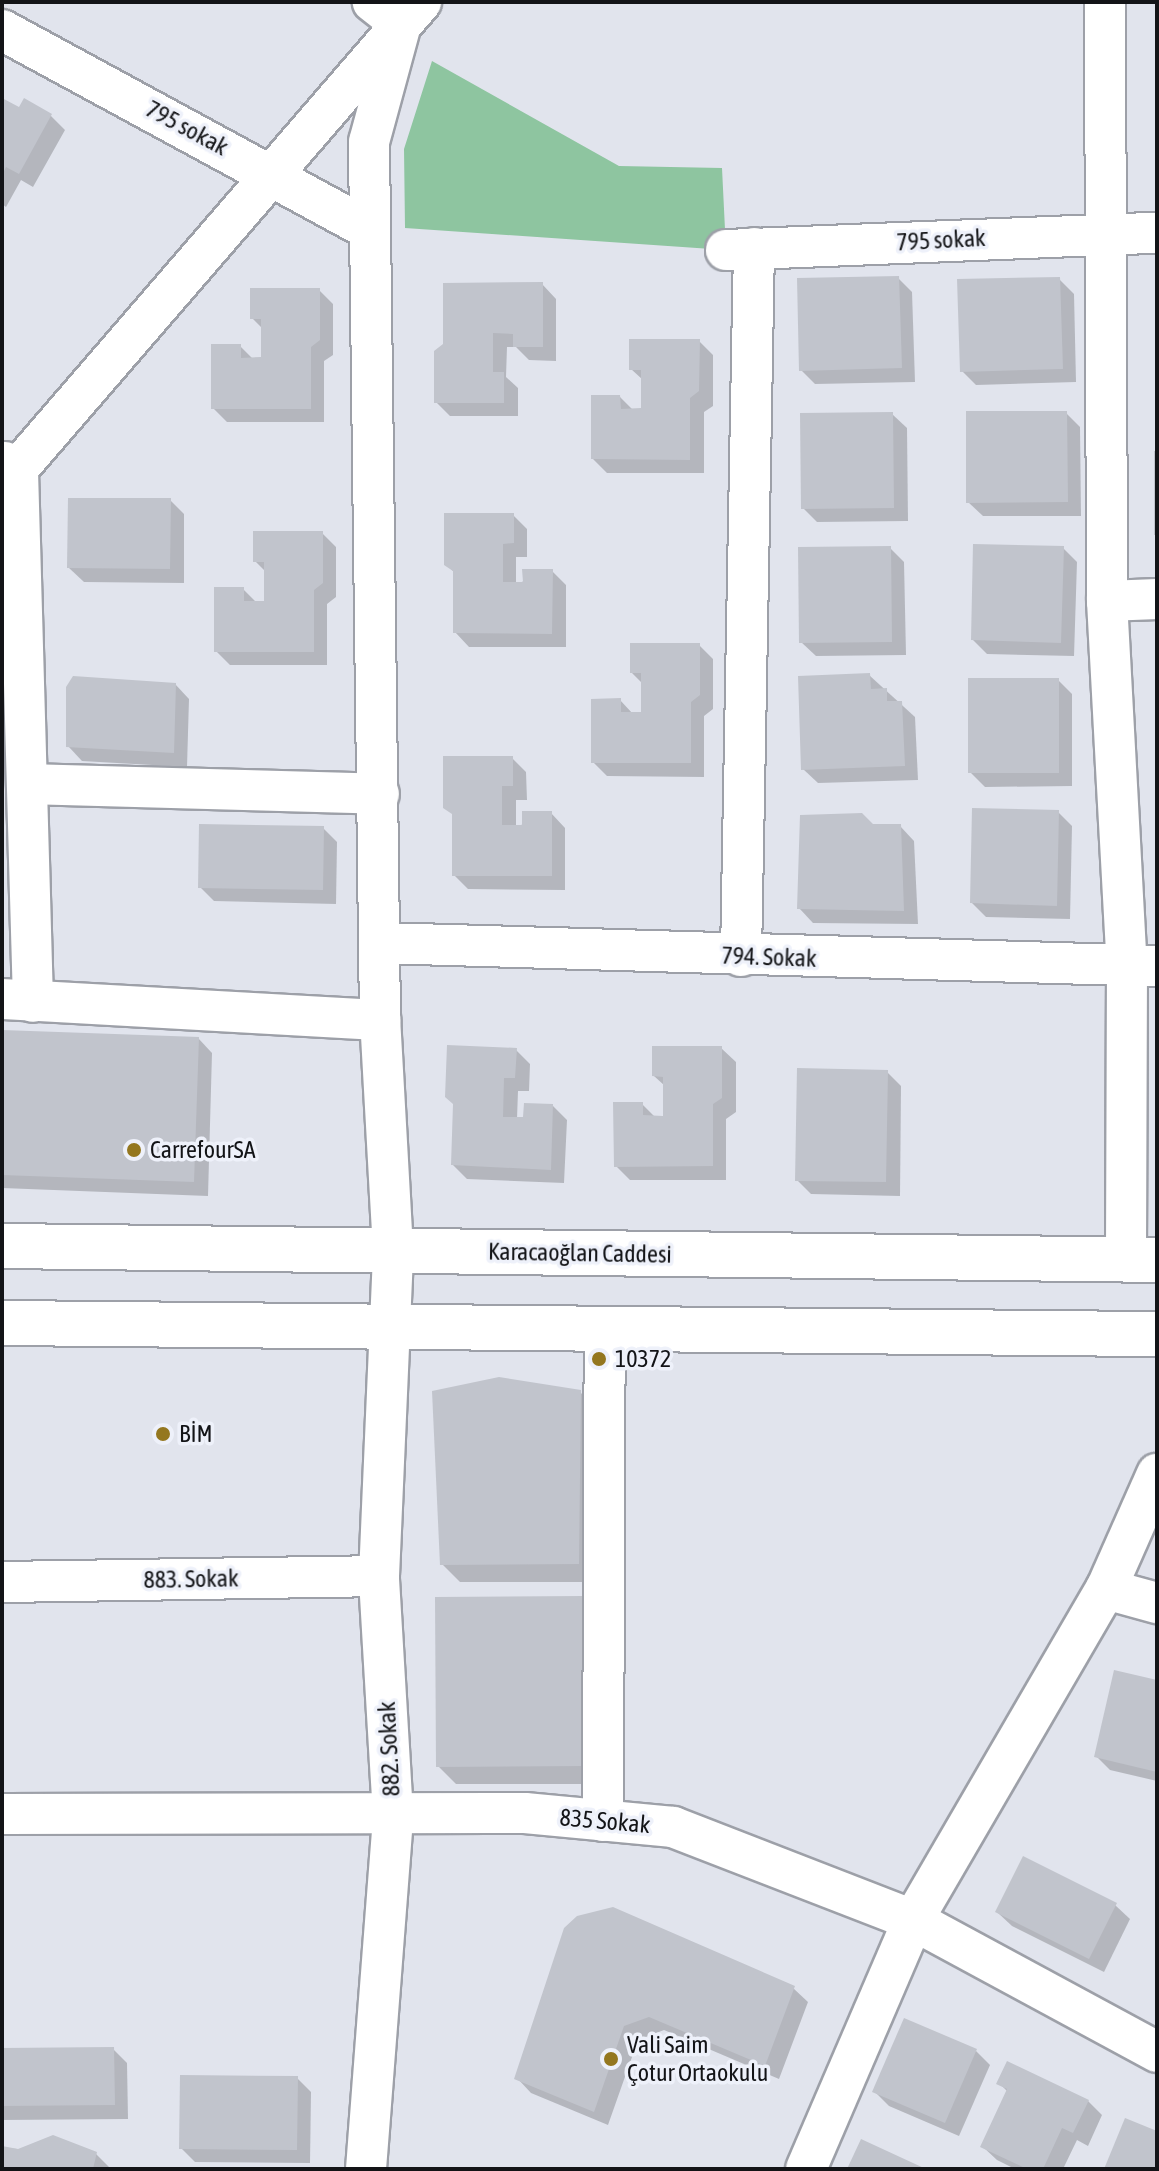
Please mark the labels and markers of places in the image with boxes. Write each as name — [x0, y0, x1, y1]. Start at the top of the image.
place label: CarrefourSA — [150, 1136, 255, 1164]
marker: CarrefourSA — [125, 1141, 143, 1159]
place label: 10372 — [615, 1345, 671, 1373]
marker: 10372 — [590, 1350, 608, 1368]
place label: BİM — [179, 1420, 213, 1448]
marker: BİM — [154, 1425, 172, 1443]
place label: Vali Saim Çotur Ortaokulu — [627, 2031, 768, 2087]
marker: Vali Saim Çotur Ortaokulu — [602, 2050, 620, 2068]

